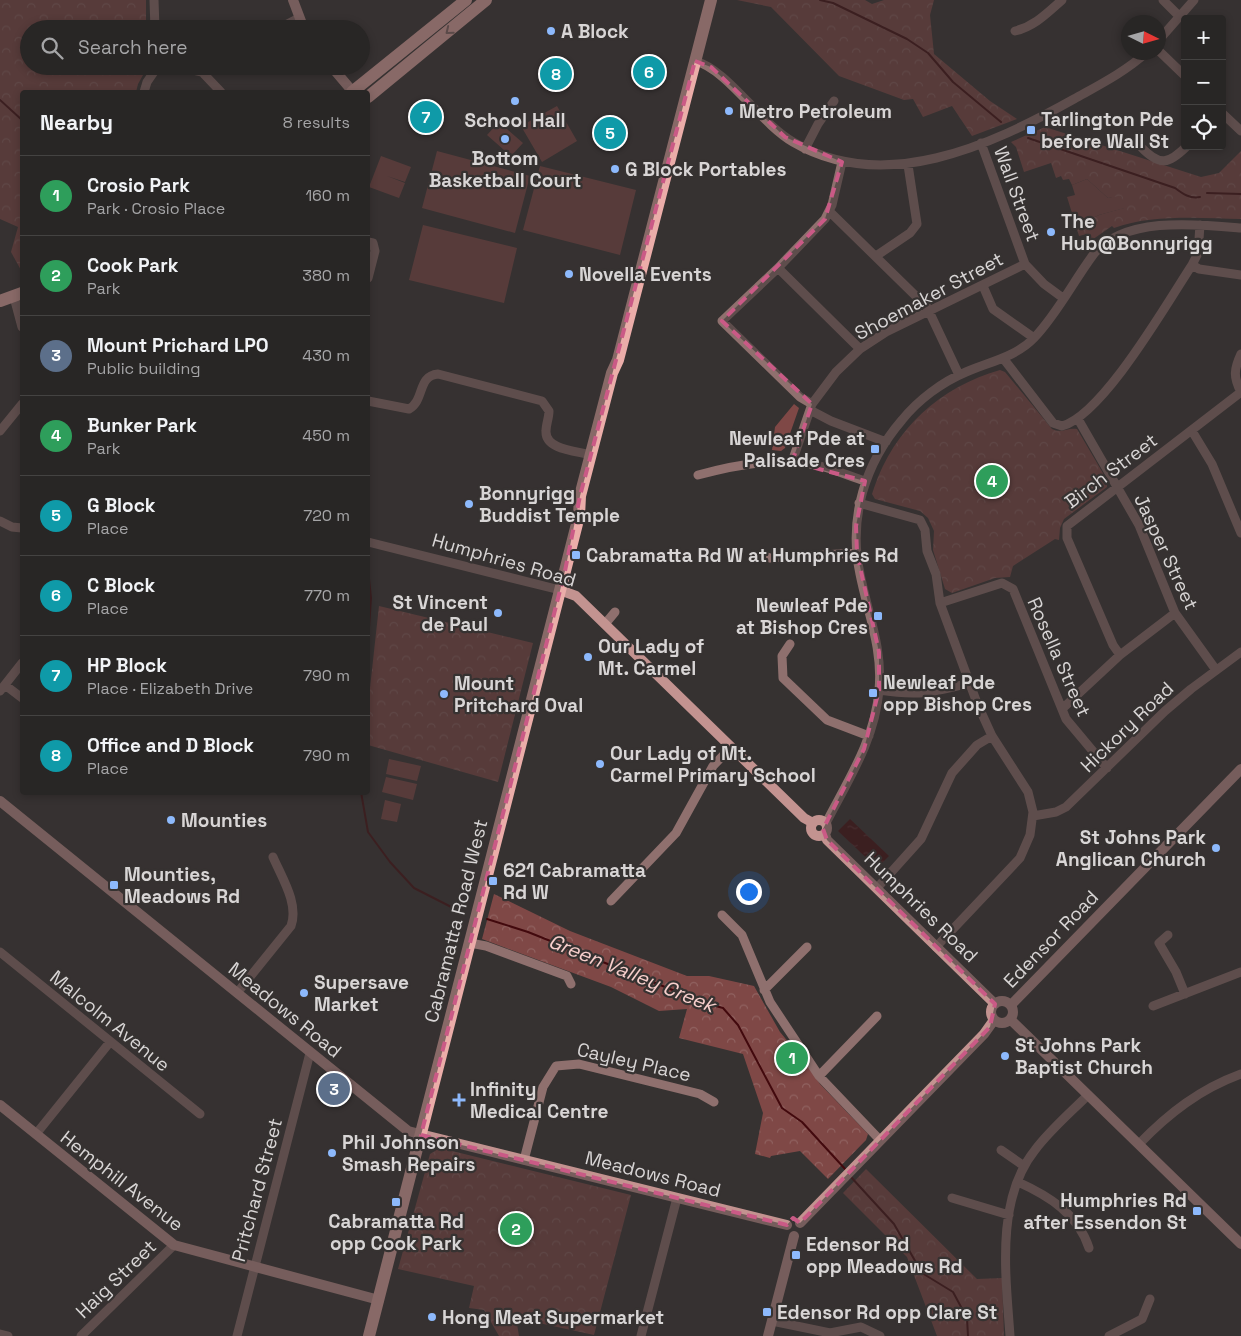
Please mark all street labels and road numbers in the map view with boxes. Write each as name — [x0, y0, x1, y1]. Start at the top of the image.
street label: Wall Street — [988, 143, 1046, 245]
street label: Shoemaker Street — [850, 246, 1008, 346]
street label: Birch Street — [1060, 428, 1162, 514]
street label: Jasper Street — [1128, 490, 1204, 614]
street label: Humphries Road — [429, 527, 579, 593]
street label: Rosella Street — [1022, 593, 1096, 721]
street label: Hickory Road — [1075, 676, 1179, 778]
street label: Cabramatta Road West — [419, 817, 493, 1025]
street label: Humphries Road — [859, 846, 983, 968]
street label: Edensor Road — [998, 885, 1104, 993]
street label: Meadows Road — [223, 957, 347, 1063]
street label: Malcolm Avenue — [45, 965, 175, 1077]
street label: Cayley Place — [575, 1037, 693, 1087]
street label: Pritchard Street — [226, 1115, 288, 1265]
street label: Hemphill Avenue — [55, 1125, 189, 1237]
street label: Meadows Road — [583, 1145, 723, 1203]
street label: Haig Street — [70, 1234, 162, 1324]

